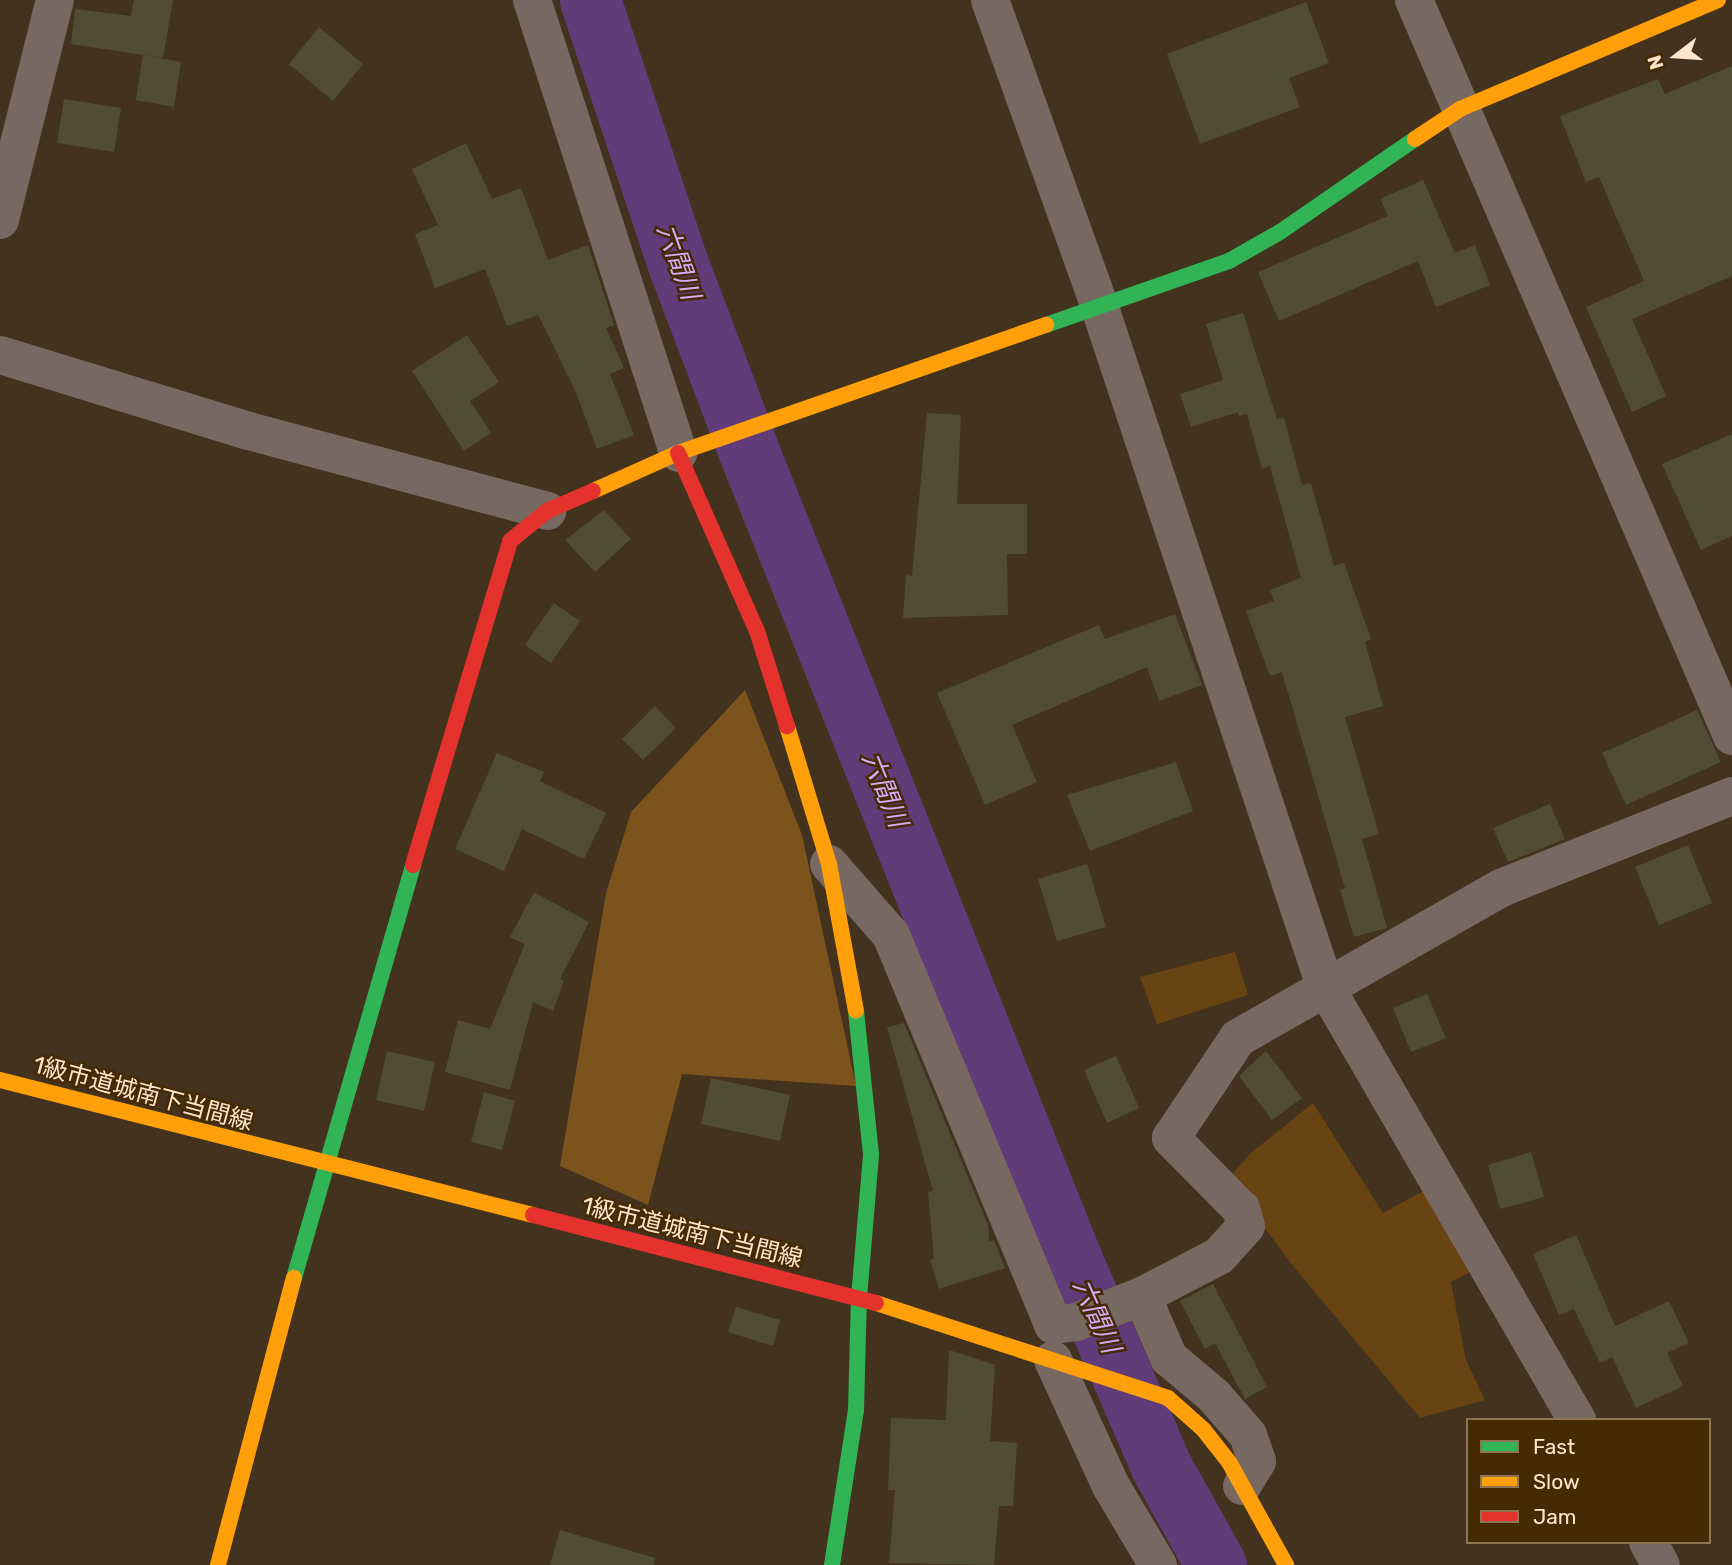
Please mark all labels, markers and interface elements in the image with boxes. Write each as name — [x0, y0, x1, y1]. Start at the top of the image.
north arrow — [1641, 21, 1711, 91]
text: N — [1642, 52, 1668, 72]
water label: 六間川 — [650, 220, 706, 304]
water label: 六間川 — [855, 748, 913, 832]
street label: 1級市道城南下当間線 — [30, 1051, 256, 1137]
street label: 1級市道城南下当間線 — [579, 1192, 805, 1274]
water label: 六間川 — [1066, 1274, 1126, 1358]
legend — [1466, 1418, 1711, 1544]
text: Fast — [1533, 1434, 1575, 1459]
text: Slow — [1533, 1469, 1580, 1494]
text: Jam — [1533, 1504, 1577, 1529]

